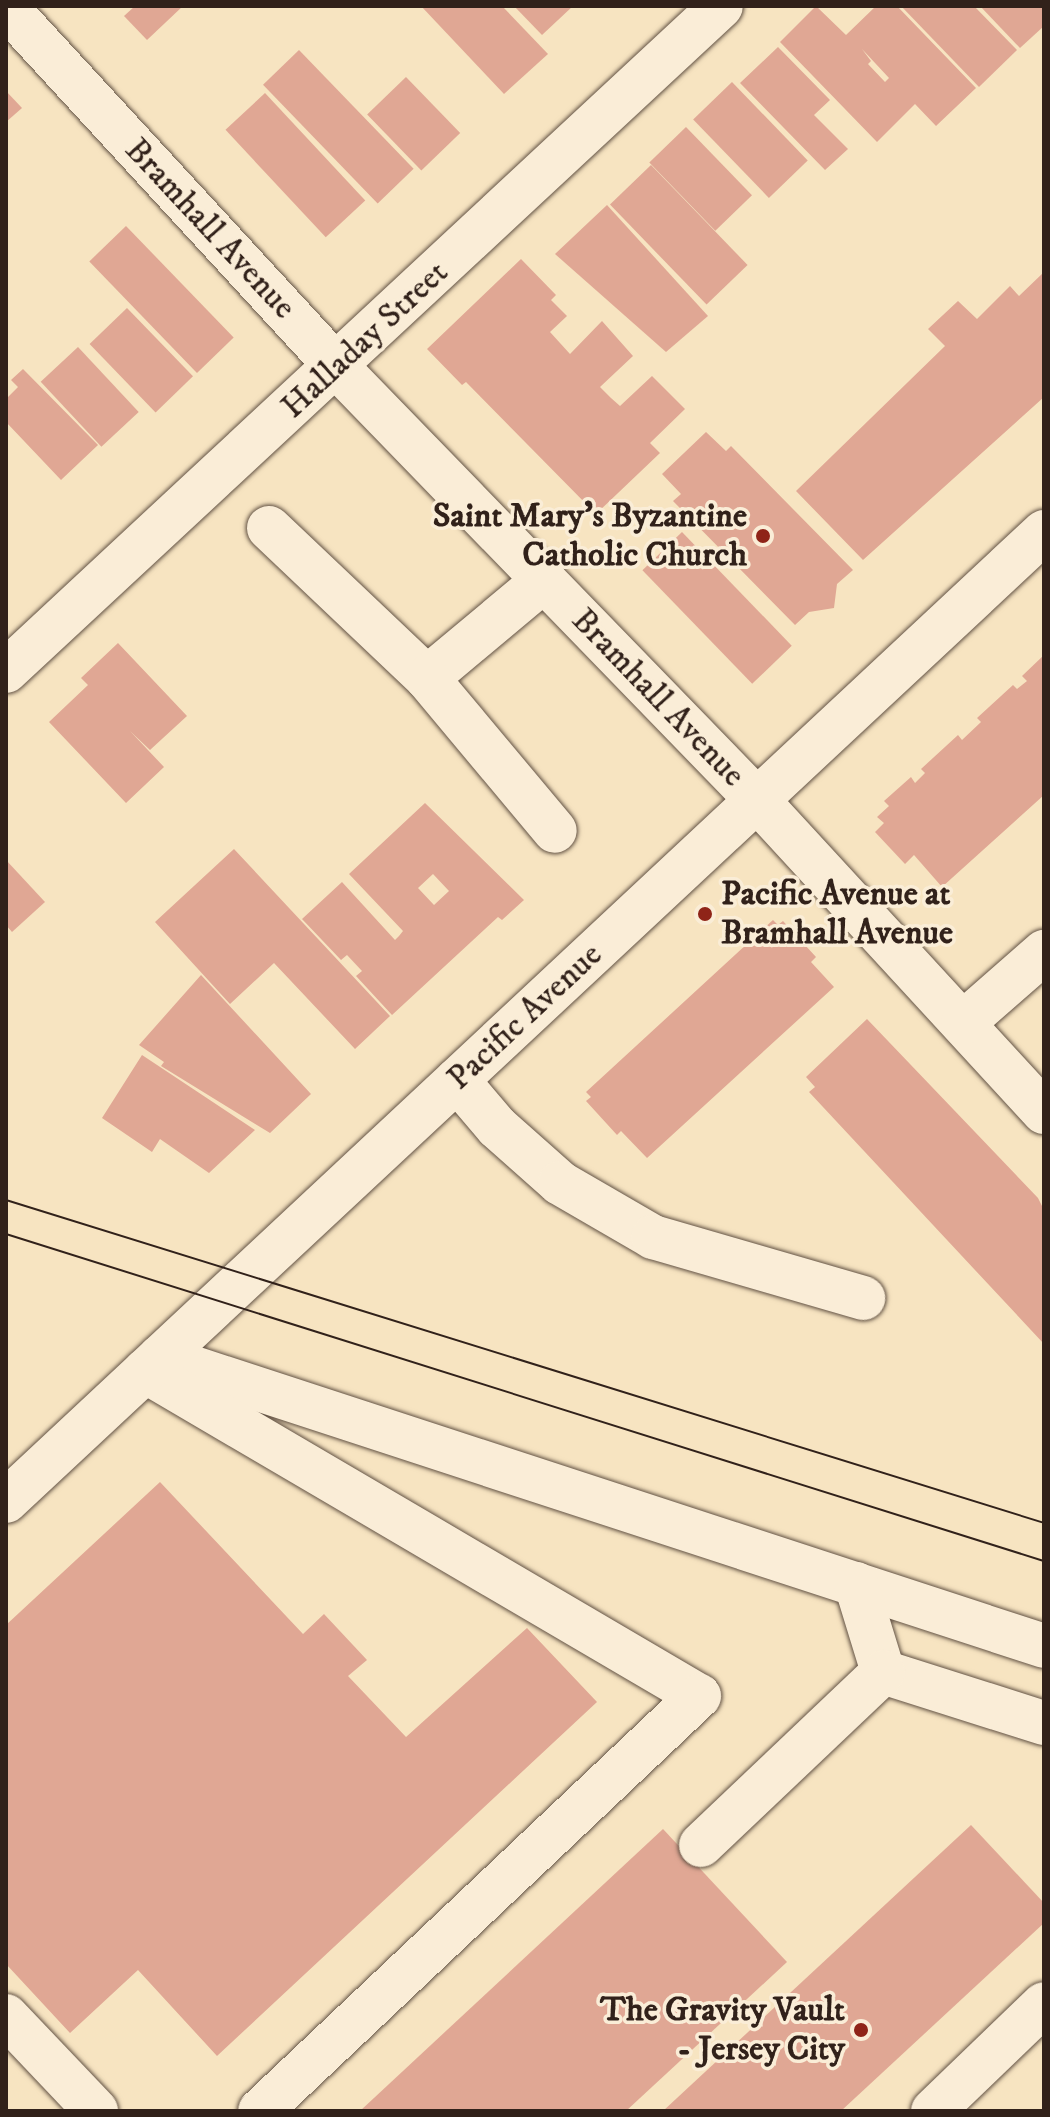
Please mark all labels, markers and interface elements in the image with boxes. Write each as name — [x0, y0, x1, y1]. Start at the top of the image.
street label: Bramhall Avenue — [116, 130, 304, 328]
street label: Halladay Street — [273, 252, 457, 428]
place label: Saint Mary's Byzantine Catholic Church — [433, 496, 747, 576]
marker: Saint Mary's Byzantine Catholic Church — [754, 527, 772, 545]
street label: Bramhall Avenue — [563, 600, 753, 796]
place label: Pacific Avenue at Bramhall Avenue — [721, 874, 953, 954]
marker: Pacific Avenue at Bramhall Avenue — [696, 905, 714, 923]
street label: Pacific Avenue — [439, 935, 611, 1099]
place label: The Gravity Vault - Jersey City — [600, 1990, 845, 2070]
marker: The Gravity Vault - Jersey City — [852, 2021, 870, 2039]

